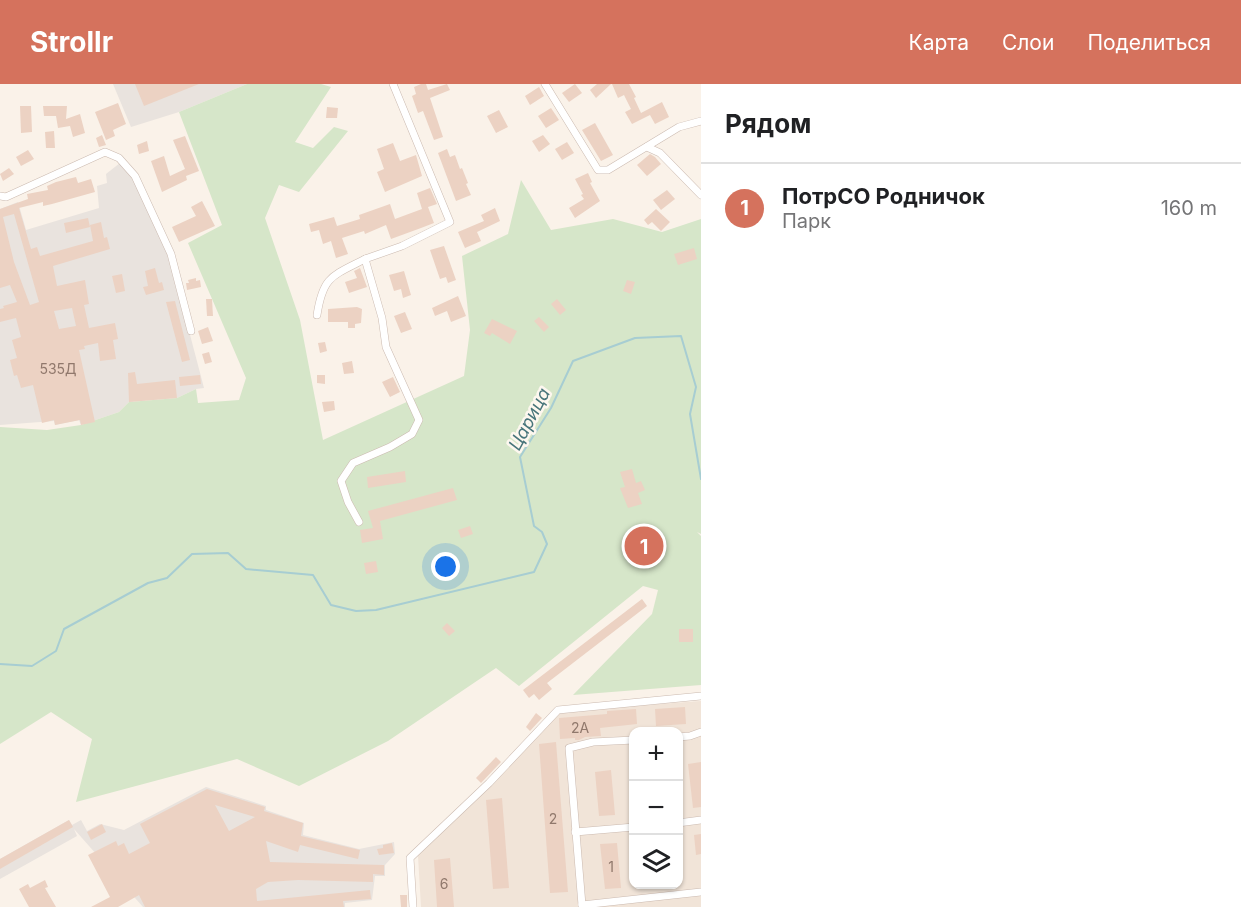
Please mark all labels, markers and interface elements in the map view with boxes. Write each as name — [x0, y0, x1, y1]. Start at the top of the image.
text: Strollr — [30, 25, 113, 59]
text: Карта — [909, 30, 969, 55]
text: Слои — [1002, 30, 1054, 55]
text: Поделиться — [1087, 30, 1211, 55]
text: Рядом — [725, 108, 811, 139]
text: ПотрСО Родничок — [782, 183, 985, 209]
text: 1 — [740, 196, 749, 220]
text: 160 m — [1161, 196, 1217, 220]
text: Парк — [782, 209, 831, 233]
house number: 535Д — [39, 360, 77, 377]
water label: Царица — [504, 384, 554, 454]
pin: 1 — [624, 524, 664, 568]
your location — [431, 552, 460, 581]
house number: 2А — [571, 719, 589, 736]
map controls — [629, 727, 683, 889]
button: + — [629, 727, 683, 781]
button: − — [629, 781, 683, 835]
house number: 2 — [549, 810, 557, 827]
button: layers — [629, 835, 683, 889]
house number: 1 — [608, 858, 614, 875]
house number: 6 — [440, 875, 448, 892]

